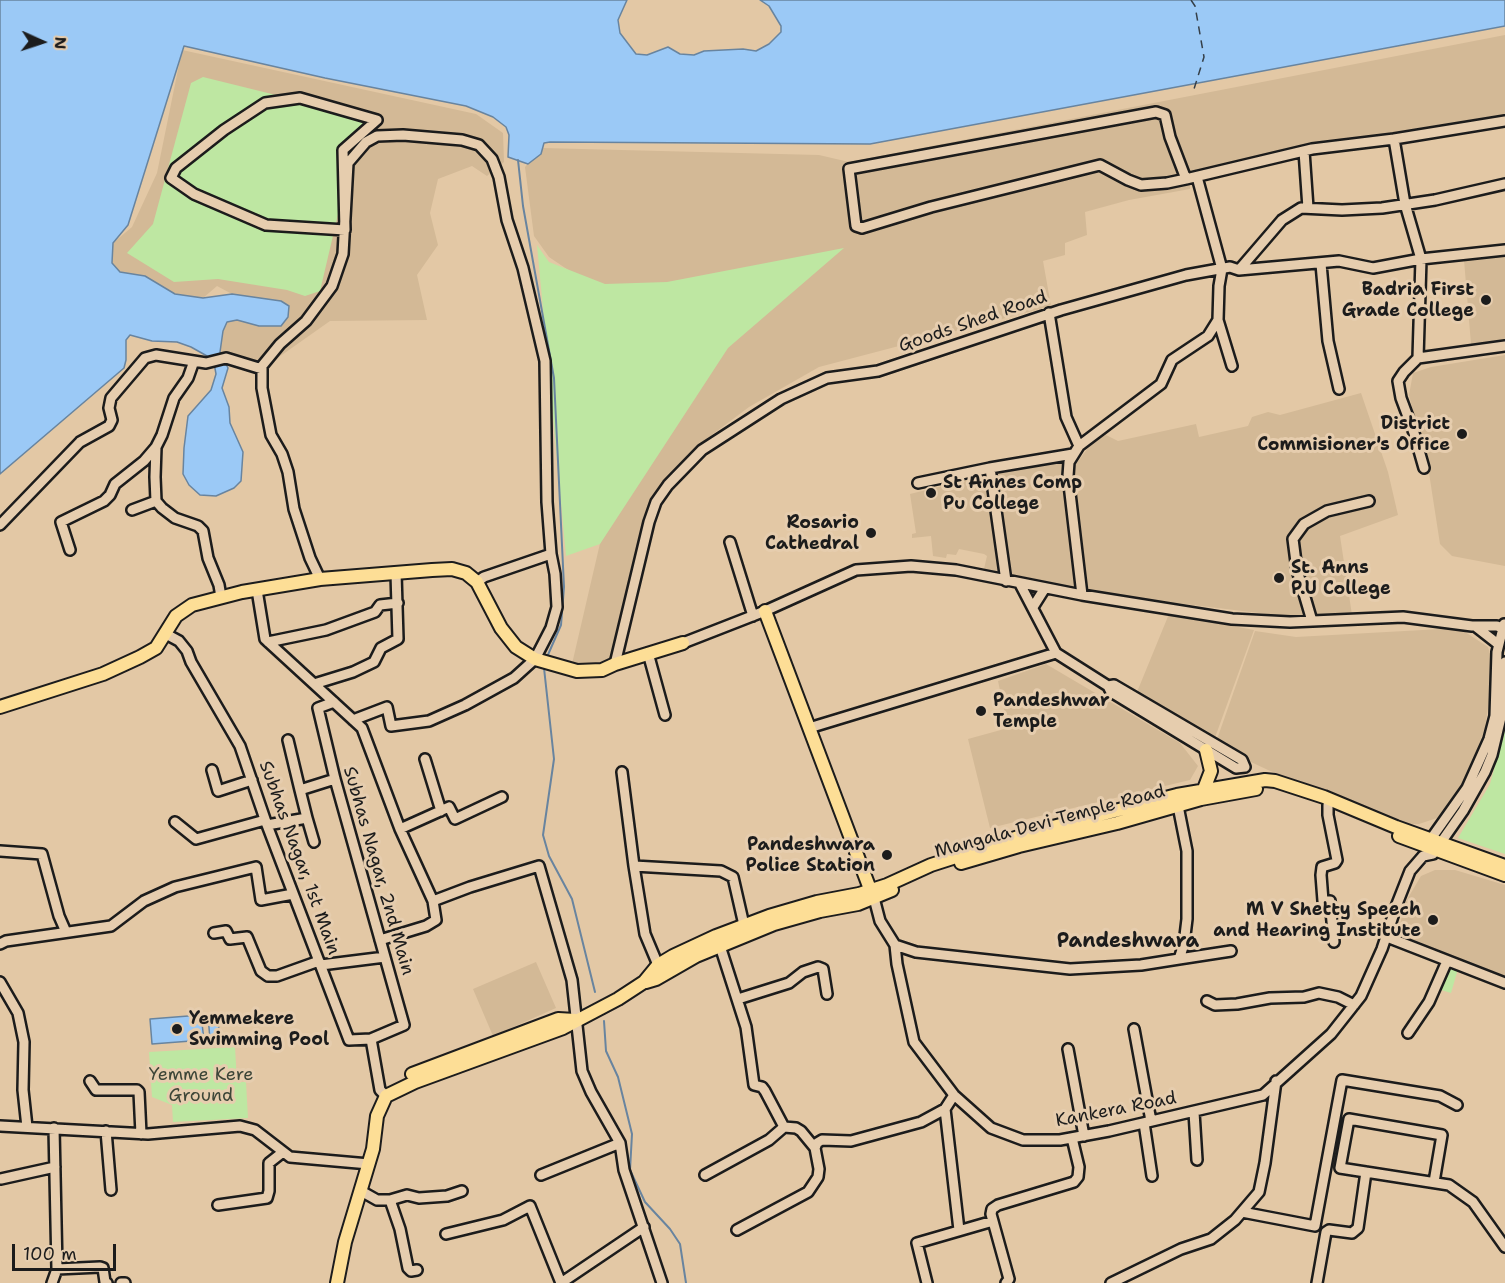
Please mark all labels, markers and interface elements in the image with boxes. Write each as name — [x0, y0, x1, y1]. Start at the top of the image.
north arrow — [12, 12, 72, 72]
text: N — [50, 36, 71, 50]
place label: Badria First Grade College — [1342, 279, 1474, 322]
street label: Goods Shed Road — [896, 286, 1050, 358]
marker: Badria First Grade College — [1479, 293, 1493, 307]
place label: District Commisioner's Office — [1257, 413, 1450, 456]
marker: District Commisioner's Office — [1455, 427, 1469, 441]
place label: St Annes Comp Pu College — [943, 472, 1082, 514]
marker: St Annes Comp Pu College — [924, 486, 938, 500]
place label: Rosario Cathedral — [765, 512, 859, 554]
marker: Rosario Cathedral — [864, 526, 878, 540]
place label: St. Anns P.U College — [1291, 557, 1391, 600]
marker: St. Anns P.U College — [1272, 571, 1286, 585]
place label: Pandeshwar Temple — [993, 690, 1110, 732]
marker: Pandeshwar Temple — [974, 704, 988, 718]
street label: Subhas Nagar, 1st Main — [254, 758, 344, 958]
street label: Subhas Nagar, 2nd Main — [338, 764, 418, 978]
street label: Mangala Devi Temple Road — [932, 781, 1168, 863]
place label: Pandeshwara Police Station — [745, 834, 875, 876]
marker: Pandeshwara Police Station — [880, 848, 894, 862]
place label: M V Shetty Speech and Hearing Institute — [1213, 899, 1421, 942]
marker: M V Shetty Speech and Hearing Institute — [1426, 913, 1440, 927]
district label: Pandeshwara — [1057, 930, 1199, 954]
place label: Yemmekere Swimming Pool — [189, 1008, 329, 1050]
marker: Yemmekere Swimming Pool — [170, 1022, 184, 1036]
park label: Yemme Kere Ground — [149, 1064, 253, 1106]
street label: Kankera Road — [1054, 1088, 1178, 1132]
scale bar — [15, 1232, 118, 1270]
text: 100 m — [23, 1242, 77, 1266]

